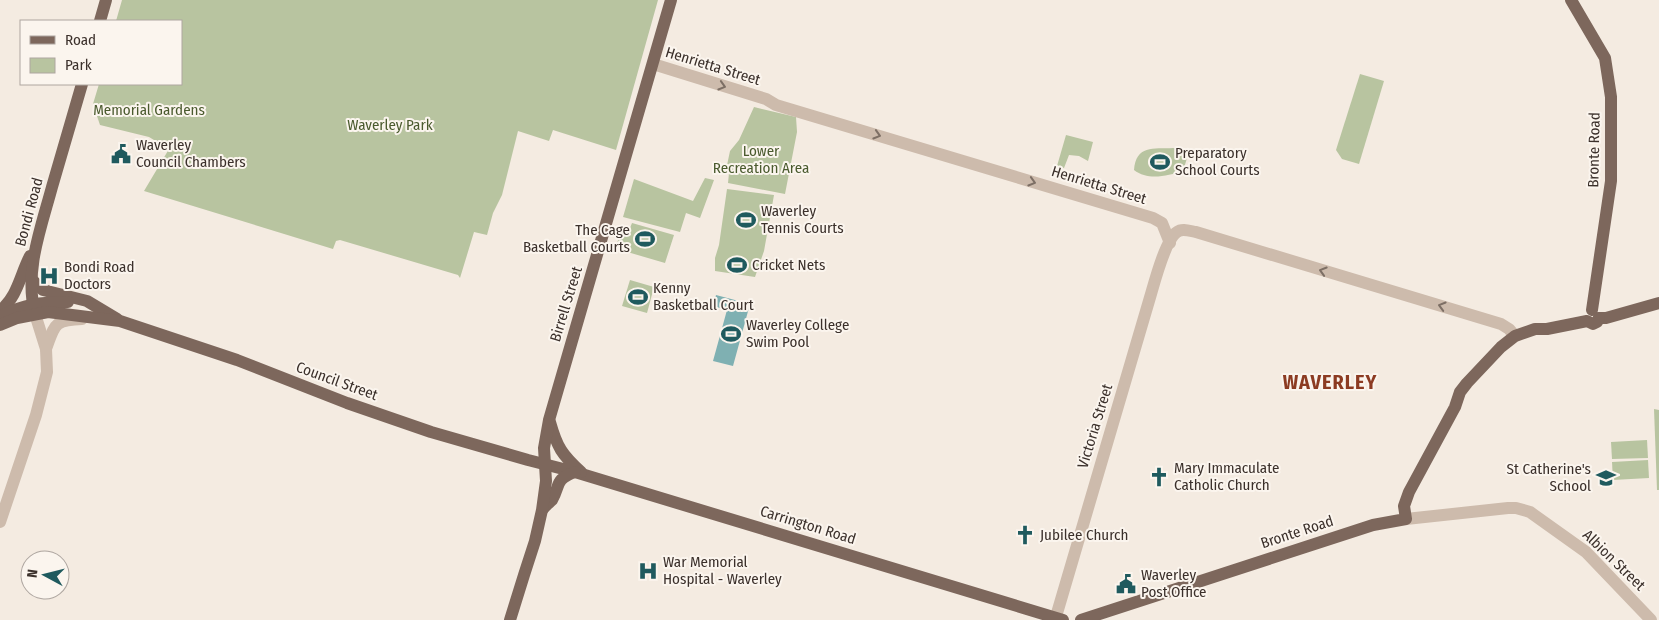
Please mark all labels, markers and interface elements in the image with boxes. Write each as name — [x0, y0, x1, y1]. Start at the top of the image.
legend — [20, 20, 182, 85]
text: Road — [65, 31, 96, 49]
street label: Henrietta Street — [663, 43, 763, 89]
text: Park — [65, 56, 92, 74]
one-way arrow — [718, 80, 726, 90]
park label: Memorial Gardens — [93, 101, 205, 119]
street label: Bronte Road — [1584, 112, 1604, 188]
park label: Waverley Park — [347, 116, 433, 134]
one-way arrow — [872, 129, 881, 139]
place label: Waverley Council Chambers — [136, 136, 246, 171]
park label: Lower Recreation Area — [713, 142, 809, 177]
public building icon: Waverley Council Chambers — [110, 143, 132, 165]
place label: Preparatory School Courts — [1175, 144, 1260, 179]
sports icon: Preparatory School Courts — [1149, 151, 1171, 173]
street label: Henrietta Street — [1049, 162, 1149, 208]
street label: Bondi Road — [11, 176, 47, 248]
one-way arrow — [1028, 176, 1036, 186]
place label: Waverley Tennis Courts — [761, 202, 844, 237]
sports icon: Waverley Tennis Courts — [735, 209, 757, 231]
place label: The Cage Basketball Courts — [523, 221, 630, 256]
sports icon: The Cage Basketball Courts — [634, 228, 656, 250]
sports icon: Cricket Nets — [726, 254, 748, 276]
place label: Cricket Nets — [752, 256, 825, 274]
place label: Bondi Road Doctors — [64, 258, 134, 293]
street label: Birrell Street — [546, 264, 586, 344]
hospital icon: Bondi Road Doctors — [38, 265, 60, 287]
one-way arrow — [1319, 267, 1327, 277]
place label: Kenny Basketball Court — [653, 279, 754, 314]
sports icon: Kenny Basketball Court — [627, 286, 649, 308]
one-way arrow — [1438, 302, 1446, 312]
place label: Waverley College Swim Pool — [746, 316, 849, 351]
sports icon: Waverley College Swim Pool — [720, 323, 742, 345]
street label: Council Street — [294, 358, 380, 404]
district label: WAVERLEY — [1283, 370, 1377, 394]
street label: Victoria Street — [1074, 382, 1116, 470]
place label: Mary Immaculate Catholic Church — [1174, 459, 1279, 494]
place label: St Catherine's School — [1507, 460, 1591, 495]
church icon: Mary Immaculate Catholic Church — [1148, 466, 1170, 488]
school or university icon: St Catherine's School — [1595, 467, 1617, 489]
street label: Carrington Road — [758, 502, 858, 548]
street label: Bronte Road — [1258, 512, 1336, 552]
church icon: Jubilee Church — [1014, 524, 1036, 546]
place label: Jubilee Church — [1040, 526, 1128, 544]
street label: Albion Street — [1579, 526, 1649, 594]
north arrow — [20, 550, 70, 600]
place label: War Memorial Hospital - Waverley — [663, 553, 782, 588]
hospital icon: War Memorial Hospital - Waverley — [637, 560, 659, 582]
place label: Waverley Post Office — [1141, 566, 1207, 601]
text: N — [24, 568, 42, 579]
public building icon: Waverley Post Office — [1115, 573, 1137, 595]

